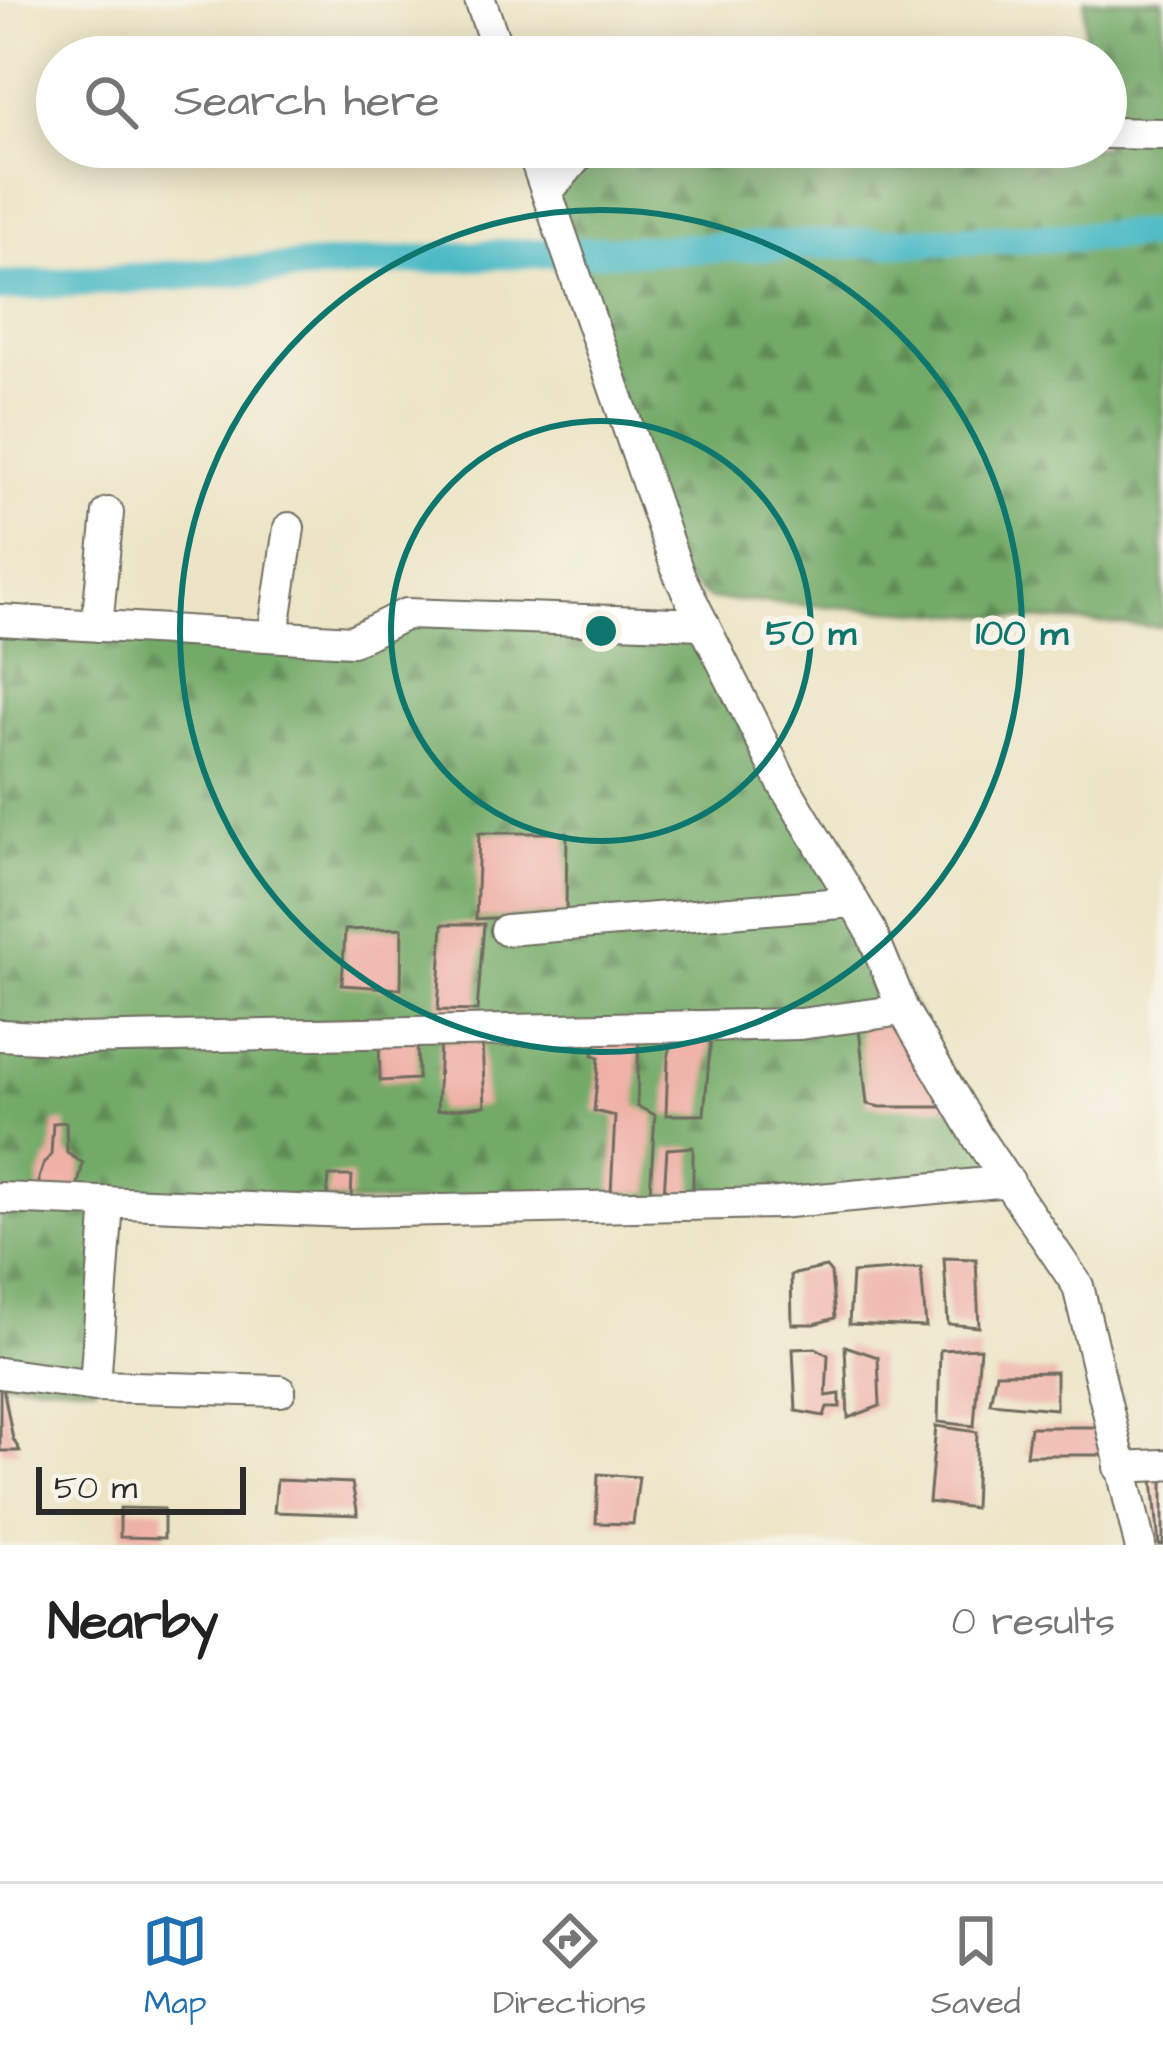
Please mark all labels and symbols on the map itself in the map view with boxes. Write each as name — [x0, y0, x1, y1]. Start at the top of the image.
text: 50 m — [766, 608, 857, 659]
text: 100 m — [976, 608, 1069, 659]
centre of rings — [580, 610, 622, 652]
scale bar — [36, 1461, 246, 1514]

